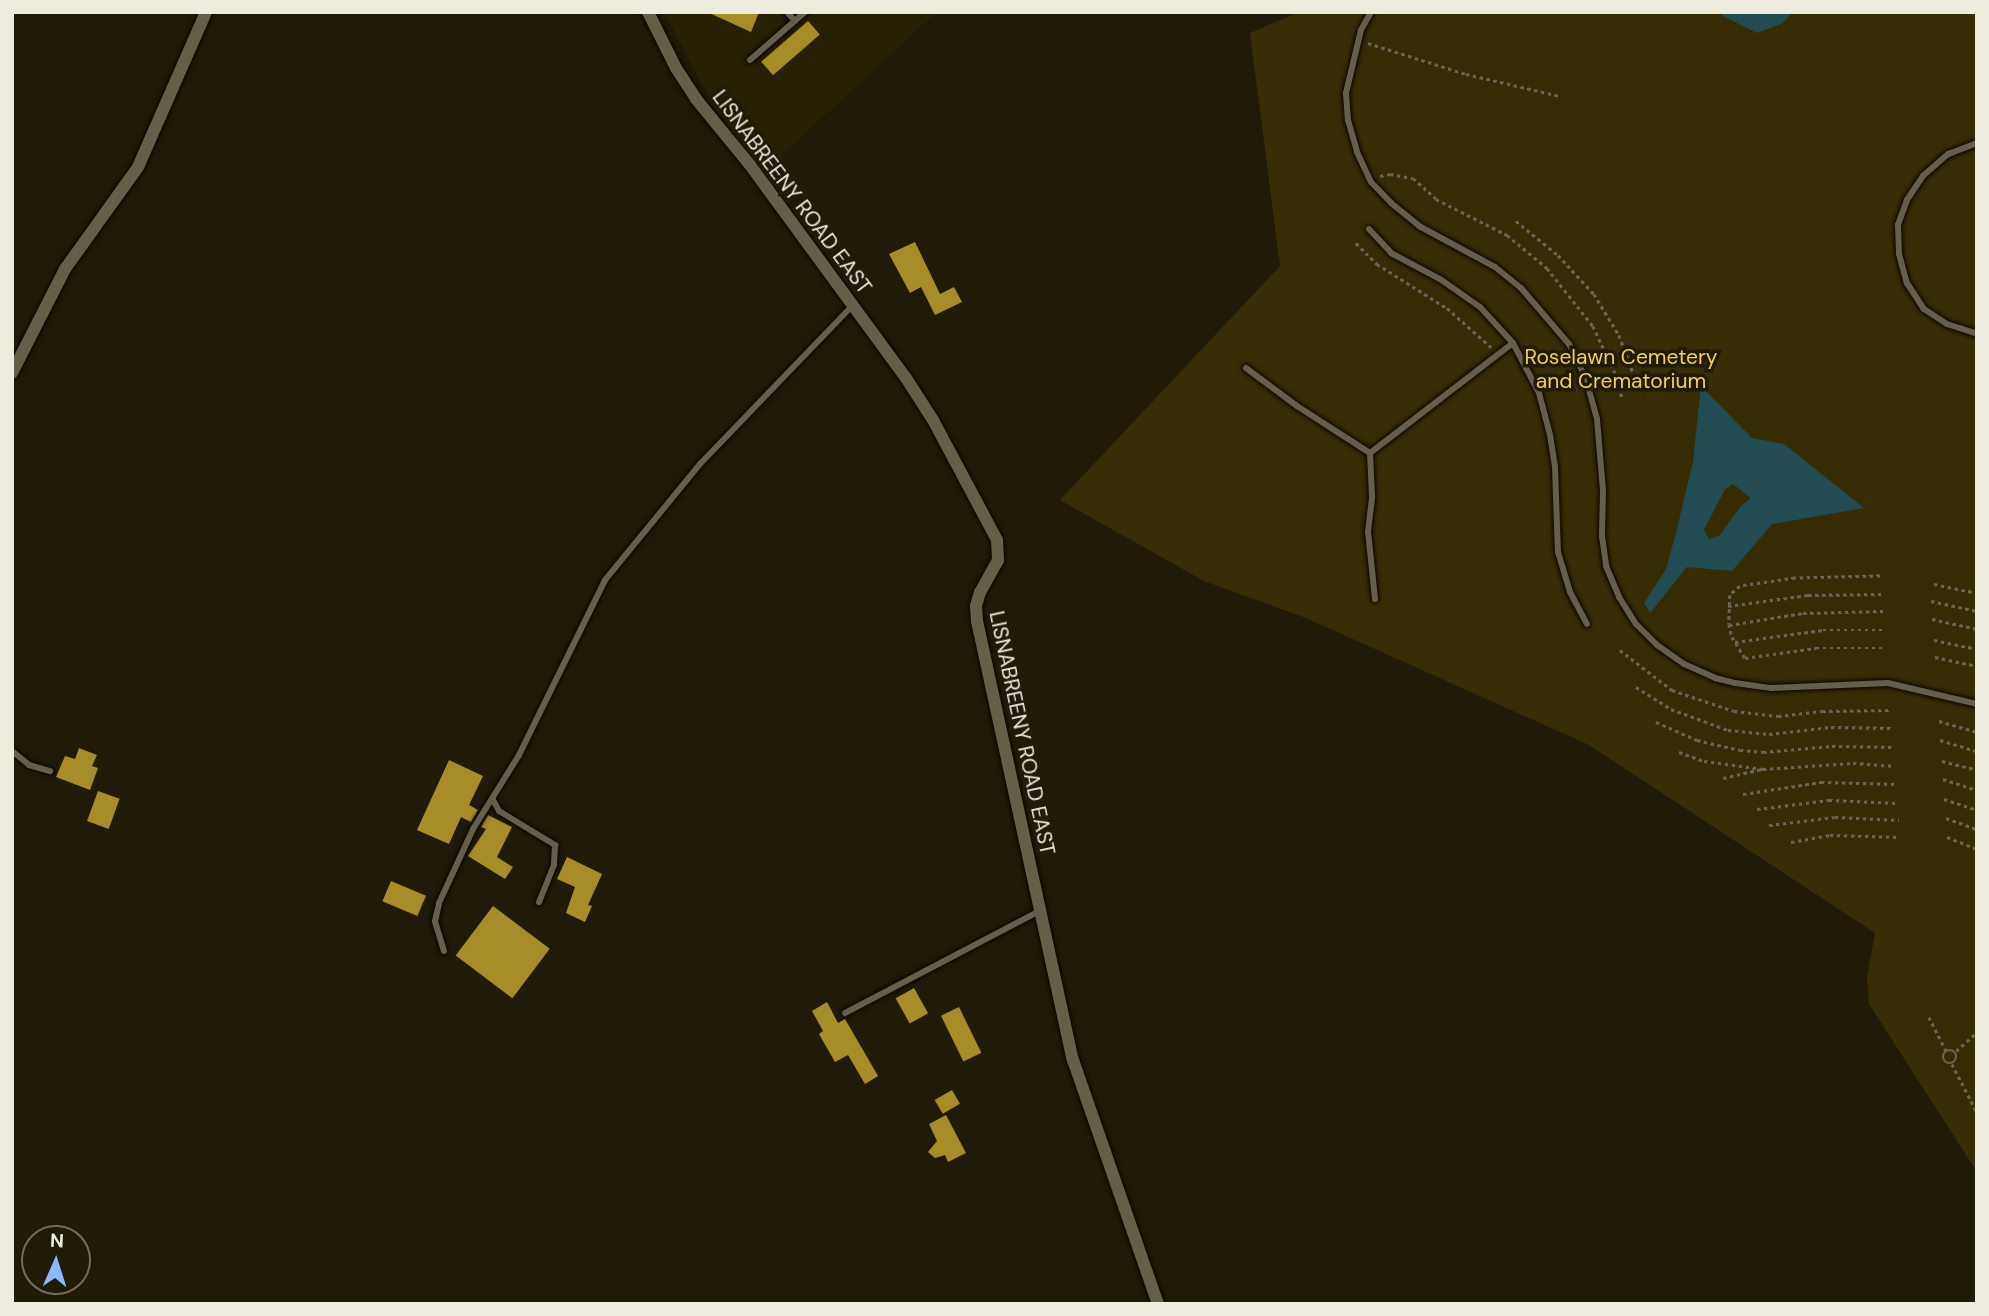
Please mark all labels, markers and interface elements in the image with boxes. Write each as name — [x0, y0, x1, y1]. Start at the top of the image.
street label: LISNABREENY ROAD EAST — [707, 85, 877, 299]
park label: Roselawn Cemetery and Crematorium — [1525, 344, 1717, 394]
street label: LISNABREENY ROAD EAST — [984, 609, 1060, 857]
north arrow — [21, 1225, 91, 1295]
text: N — [49, 1228, 65, 1253]

